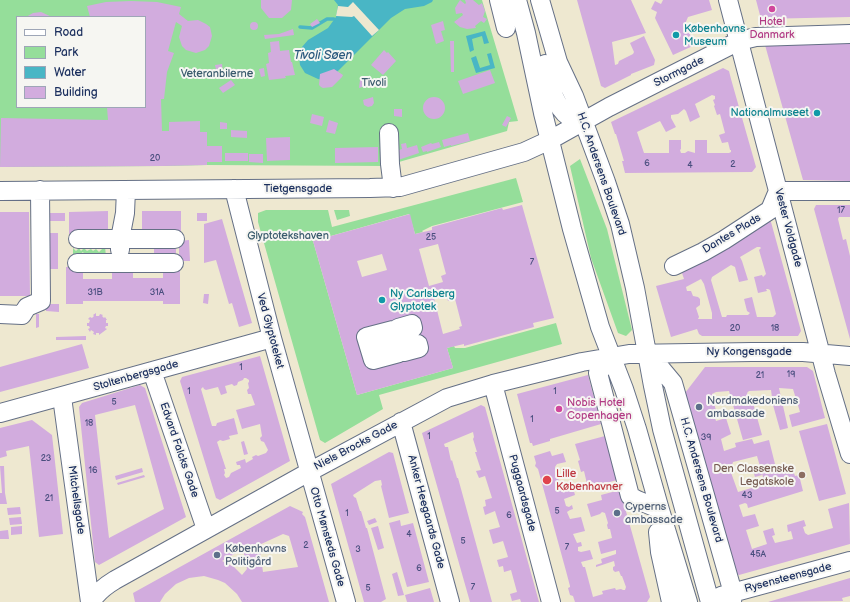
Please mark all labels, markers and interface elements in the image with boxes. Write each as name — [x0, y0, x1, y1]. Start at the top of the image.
marker: Hotel Danmark — [767, 4, 777, 14]
place label: Hotel Danmark — [750, 15, 794, 41]
legend — [16, 16, 146, 108]
place label: Københavns Museum — [684, 22, 745, 48]
text: Road — [54, 25, 83, 40]
marker: Københavns Museum — [671, 30, 681, 40]
text: Park — [54, 45, 78, 60]
water label: Tivoli Søen — [294, 49, 352, 63]
street label: Stormgade — [652, 54, 706, 90]
text: Water — [54, 65, 86, 80]
park label: Veteranbilerne — [181, 67, 253, 81]
park label: Tivoli — [362, 76, 386, 90]
text: Building — [54, 85, 98, 100]
place label: Nationalmuseet — [730, 106, 809, 120]
marker: Nationalmuseet — [812, 108, 822, 118]
street label: H.C. Andersens Boulevard — [574, 111, 628, 237]
house number: 20 — [150, 154, 160, 164]
house number: 6 — [644, 159, 650, 169]
house number: 2 — [730, 160, 736, 170]
house number: 4 — [687, 161, 693, 171]
street label: Tietgensgade — [264, 182, 332, 196]
street label: Vester Voldgade — [771, 187, 805, 269]
house number: 17 — [837, 206, 845, 216]
street label: Dantes Plads — [701, 211, 763, 257]
park label: Glyptotekshaven — [247, 229, 329, 243]
house number: 25 — [426, 233, 436, 243]
house number: 7 — [530, 258, 534, 268]
place label: Ny Carlsberg Glyptotek — [390, 287, 455, 313]
house number: 31B — [87, 288, 103, 298]
house number: 31A — [150, 288, 164, 298]
street label: Ved Glyptoteket — [254, 292, 286, 370]
marker: Ny Carlsberg Glyptotek — [377, 295, 387, 305]
house number: 20 — [730, 324, 740, 334]
house number: 18 — [771, 324, 779, 334]
street label: Ny Kongensgade — [706, 345, 792, 359]
street label: Stoltenbergsgade — [92, 358, 180, 394]
house number: 1 — [239, 363, 243, 373]
house number: 19 — [787, 370, 795, 380]
house number: 21 — [756, 371, 764, 381]
house number: 1 — [187, 387, 191, 397]
house number: 1 — [553, 387, 557, 397]
place label: Nordmakedoniens ambassade — [707, 394, 798, 420]
place label: Nobis Hotel Copenhagen — [567, 396, 632, 422]
house number: 5 — [111, 398, 117, 408]
street label: Edvard Falcks Gade — [157, 401, 201, 499]
marker: Nordmakedoniens ambassade — [694, 402, 704, 412]
marker: Nobis Hotel Copenhagen — [554, 404, 564, 414]
house number: 1 — [530, 415, 534, 425]
street label: H.C. Andersens Boulevard — [677, 416, 725, 544]
street label: Niels Brocks Gade — [312, 418, 400, 474]
house number: 18 — [85, 419, 93, 429]
house number: 1 — [427, 432, 431, 442]
house number: 39 — [701, 433, 711, 443]
street label: Puggaardsgade — [505, 453, 539, 533]
house number: 23 — [41, 454, 51, 464]
street label: Anker Heegaards Gade — [404, 454, 448, 570]
place label: Den Classenske Legatskole — [713, 462, 794, 488]
street label: Mitchellsgade — [65, 465, 87, 535]
house number: 16 — [89, 466, 97, 476]
place label: Lille Københavner — [556, 467, 622, 493]
marker: Den Classenske Legatskole — [797, 470, 807, 480]
marker: Lille Københavner — [541, 474, 553, 486]
street label: Otto Mønsteds Gade — [306, 486, 348, 588]
house number: 43 — [741, 491, 753, 501]
house number: 21 — [45, 494, 53, 504]
place label: Cyperns ambassade — [625, 500, 683, 526]
house number: 5 — [554, 507, 560, 517]
marker: Cyperns ambassade — [612, 508, 622, 518]
house number: 1 — [345, 509, 349, 519]
house number: 6 — [506, 511, 512, 521]
house number: 4 — [406, 530, 412, 540]
house number: 5 — [460, 537, 466, 547]
house number: 2 — [303, 541, 309, 551]
place label: Københavns Politigård — [225, 542, 286, 568]
house number: 7 — [565, 543, 569, 553]
house number: 3 — [355, 545, 361, 555]
marker: Københavns Politigård — [212, 550, 222, 560]
house number: 45A — [750, 550, 766, 560]
street label: Rysensteensgade — [743, 560, 833, 596]
house number: 6 — [416, 564, 422, 574]
house number: 7 — [471, 583, 475, 593]
house number: 5 — [365, 584, 371, 594]

